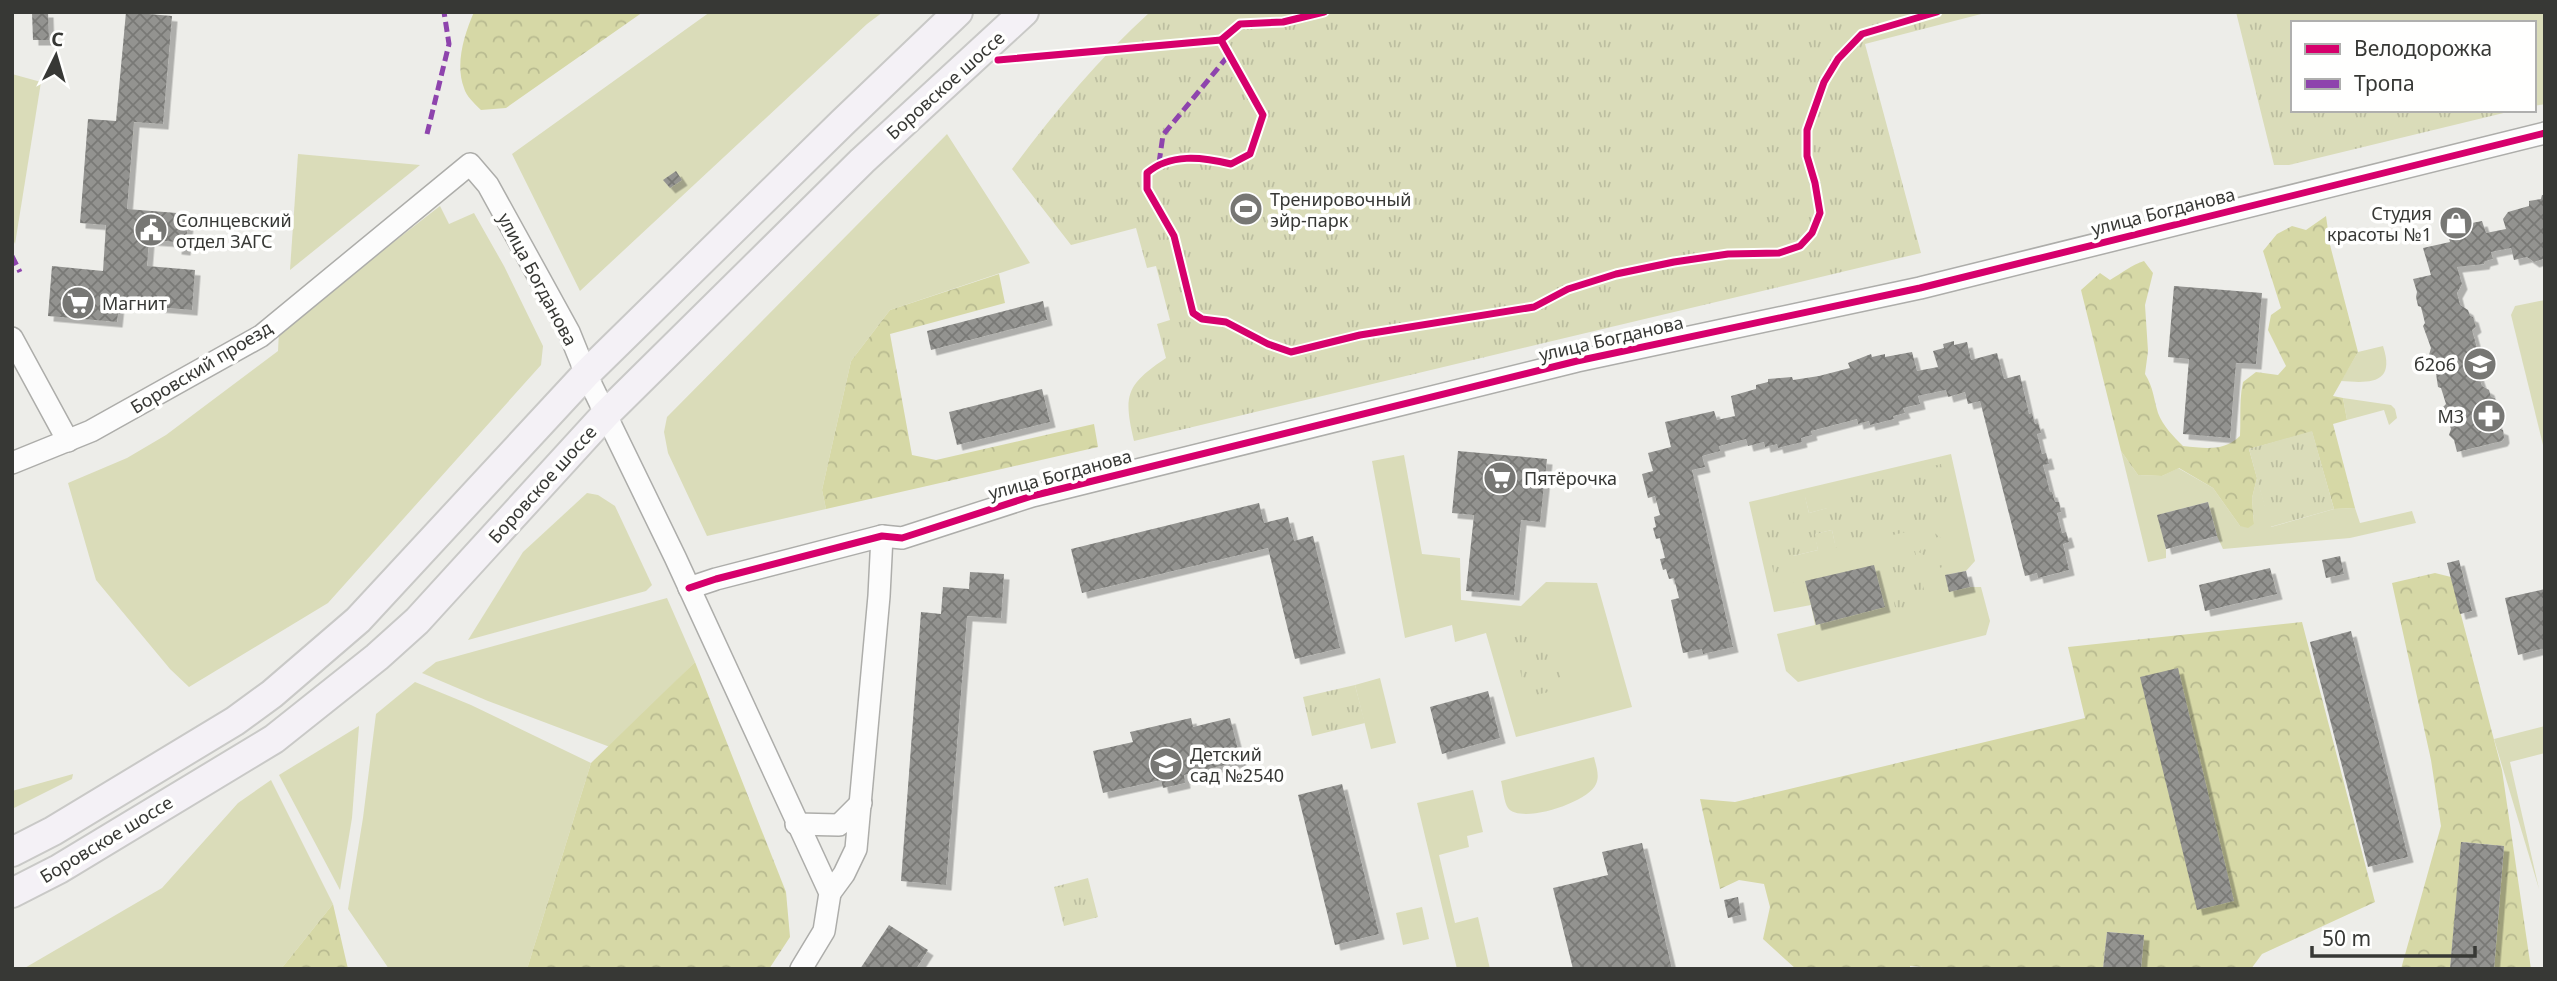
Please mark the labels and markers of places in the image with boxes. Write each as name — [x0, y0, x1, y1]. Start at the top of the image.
place label: Тренировочный эйр-парк — [1270, 187, 1411, 232]
sports icon: Тренировочный эйр-парк — [1227, 190, 1265, 228]
place label: Студия красоты №1 — [2327, 201, 2432, 246]
shop icon: Студия красоты №1 — [2437, 204, 2475, 242]
place label: Солнцевский отдел ЗАГС — [176, 208, 292, 253]
public building icon: Солнцевский отдел ЗАГС — [132, 211, 170, 249]
supermarket icon: Магнит — [59, 284, 97, 322]
place label: Магнит — [102, 291, 167, 315]
school or university icon: б2о6 — [2461, 345, 2499, 383]
place label: б2о6 — [2414, 352, 2456, 376]
pharmacy icon: М3 — [2470, 397, 2508, 435]
place label: М3 — [2437, 404, 2464, 428]
supermarket icon: Пятёрочка — [1481, 459, 1519, 497]
place label: Пятёрочка — [1524, 466, 1617, 490]
place label: Детский сад №2540 — [1190, 742, 1284, 787]
school or university icon: Детский сад №2540 — [1147, 745, 1185, 783]

